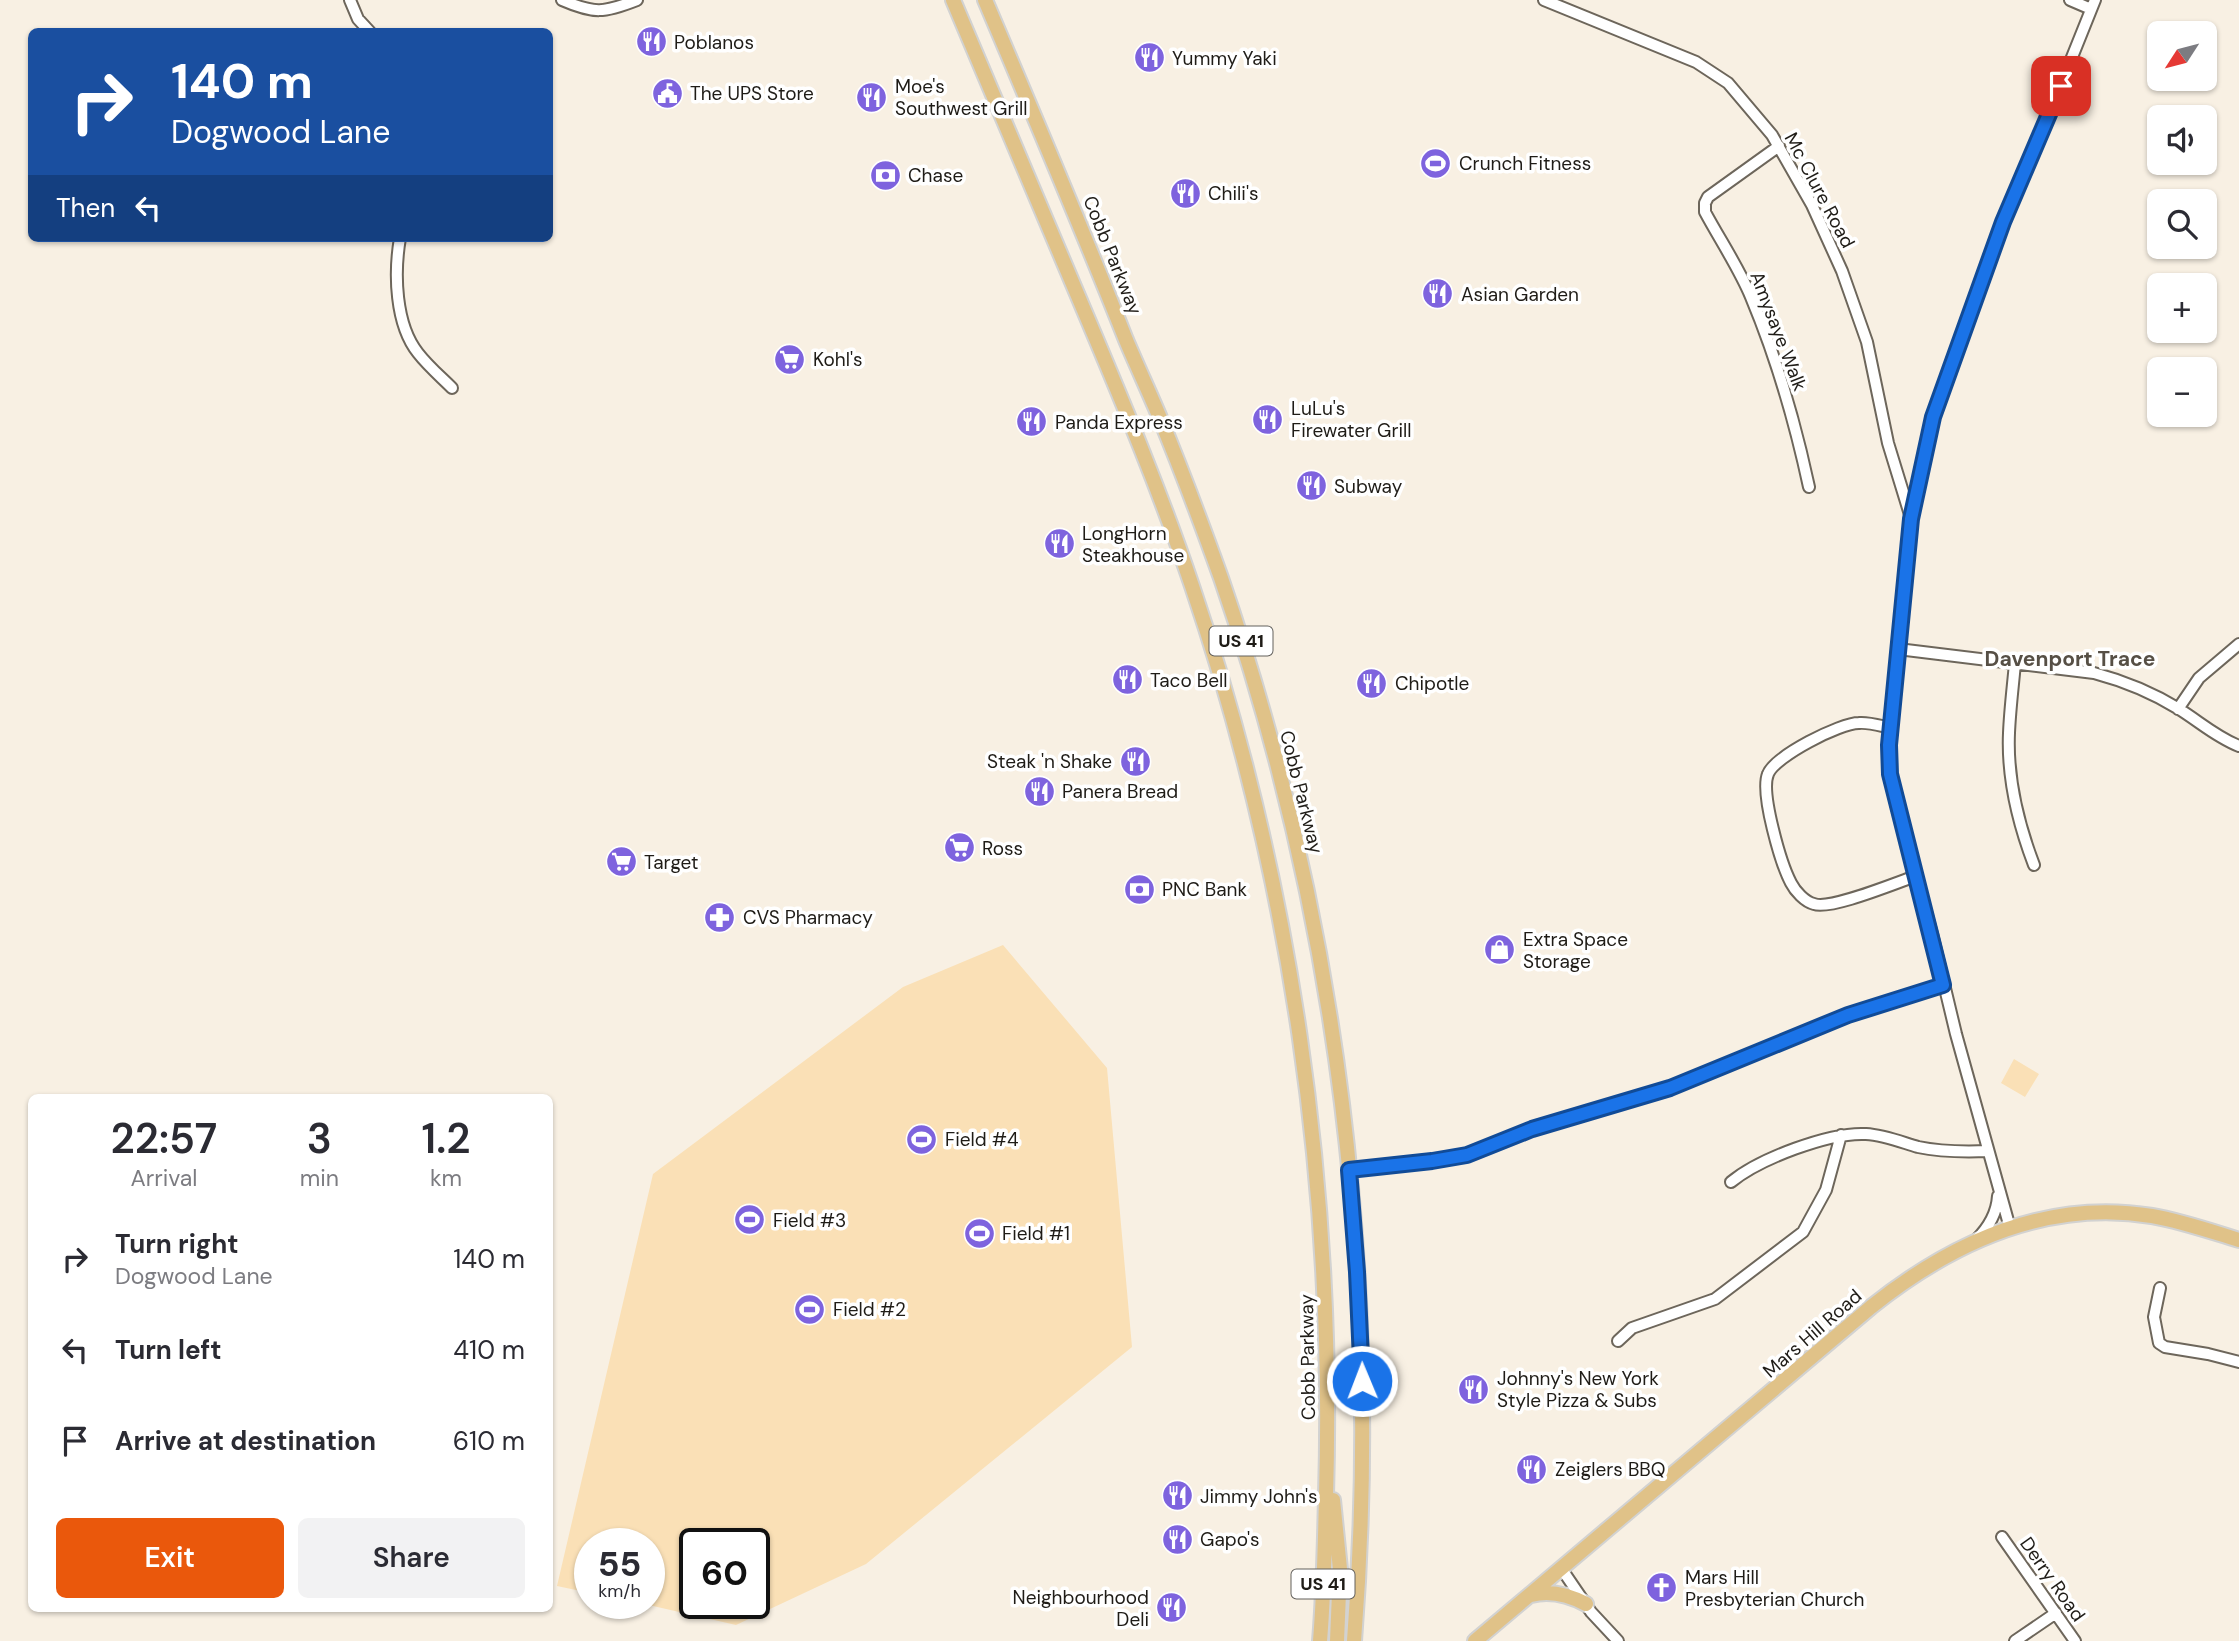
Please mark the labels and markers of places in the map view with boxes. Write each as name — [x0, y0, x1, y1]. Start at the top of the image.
restaurant icon: Poblanos — [634, 25, 668, 59]
place label: Poblanos — [674, 30, 754, 55]
restaurant icon: Yummy Yaki — [1132, 41, 1166, 75]
place label: Yummy Yaki — [1172, 46, 1277, 71]
pin — [2031, 56, 2091, 116]
place label: Moe's Southwest Grill — [895, 74, 1028, 121]
public building icon: The UPS Store — [650, 76, 684, 110]
restaurant icon: Moe's Southwest Grill — [855, 80, 889, 114]
place label: The UPS Store — [690, 81, 814, 106]
sports icon: Crunch Fitness — [1419, 146, 1453, 180]
place label: Crunch Fitness — [1459, 151, 1591, 176]
bank icon: Chase — [868, 158, 902, 192]
place label: Chase — [908, 163, 963, 188]
restaurant icon: Chili's — [1168, 176, 1202, 210]
place label: Chili's — [1208, 181, 1258, 206]
restaurant icon: Asian Garden — [1421, 277, 1455, 311]
place label: Asian Garden — [1461, 282, 1579, 307]
supermarket icon: Kohl's — [773, 342, 807, 376]
place label: Kohl's — [813, 347, 862, 372]
place label: LuLu's Firewater Grill — [1291, 396, 1412, 443]
restaurant icon: LuLu's Firewater Grill — [1251, 402, 1285, 436]
restaurant icon: Panda Express — [1015, 405, 1049, 439]
place label: Panda Express — [1055, 410, 1183, 435]
restaurant icon: Subway — [1294, 469, 1328, 503]
place label: Subway — [1334, 474, 1403, 499]
place label: LongHorn Steakhouse — [1082, 521, 1184, 568]
restaurant icon: LongHorn Steakhouse — [1042, 527, 1076, 561]
restaurant icon: Taco Bell — [1110, 663, 1144, 697]
restaurant icon: Chipotle — [1355, 666, 1389, 700]
place label: Taco Bell — [1150, 668, 1228, 693]
place label: Chipotle — [1395, 671, 1469, 696]
restaurant icon: Steak 'n Shake — [1118, 744, 1152, 778]
place label: Steak 'n Shake — [987, 749, 1112, 774]
restaurant icon: Panera Bread — [1022, 774, 1056, 808]
place label: Panera Bread — [1062, 779, 1178, 804]
supermarket icon: Ross — [942, 831, 976, 865]
place label: Ross — [982, 836, 1023, 861]
supermarket icon: Target — [604, 845, 638, 879]
place label: Target — [644, 850, 699, 875]
bank icon: PNC Bank — [1122, 872, 1156, 906]
place label: PNC Bank — [1162, 877, 1248, 902]
pharmacy icon: CVS Pharmacy — [703, 900, 737, 934]
place label: CVS Pharmacy — [743, 905, 873, 930]
place label: Extra Space Storage — [1523, 927, 1628, 974]
shop icon: Extra Space Storage — [1483, 933, 1517, 967]
sports icon: Field #4 — [905, 1122, 939, 1156]
place label: Field #4 — [945, 1127, 1019, 1152]
sports icon: Field #3 — [733, 1203, 767, 1237]
place label: Field #3 — [773, 1208, 846, 1233]
sports icon: Field #1 — [962, 1216, 996, 1250]
place label: Field #1 — [1002, 1221, 1070, 1246]
sports icon: Field #2 — [793, 1292, 827, 1326]
place label: Field #2 — [833, 1297, 906, 1322]
place label: Johnny's New York Style Pizza & Subs — [1497, 1366, 1659, 1413]
restaurant icon: Johnny's New York Style Pizza & Subs — [1457, 1372, 1491, 1406]
restaurant icon: Zeiglers BBQ — [1515, 1452, 1549, 1486]
place label: Zeiglers BBQ — [1555, 1457, 1666, 1482]
restaurant icon: Jimmy John's — [1160, 1479, 1194, 1513]
place label: Jimmy John's — [1200, 1484, 1318, 1509]
restaurant icon: Gapo's — [1160, 1522, 1194, 1556]
place label: Gapo's — [1200, 1527, 1260, 1552]
place label: Mars Hill Presbyterian Church — [1685, 1565, 1864, 1612]
church icon: Mars Hill Presbyterian Church — [1645, 1571, 1679, 1605]
place label: Neighbourhood Deli — [1013, 1585, 1149, 1632]
restaurant icon: Neighbourhood Deli — [1155, 1591, 1189, 1625]

